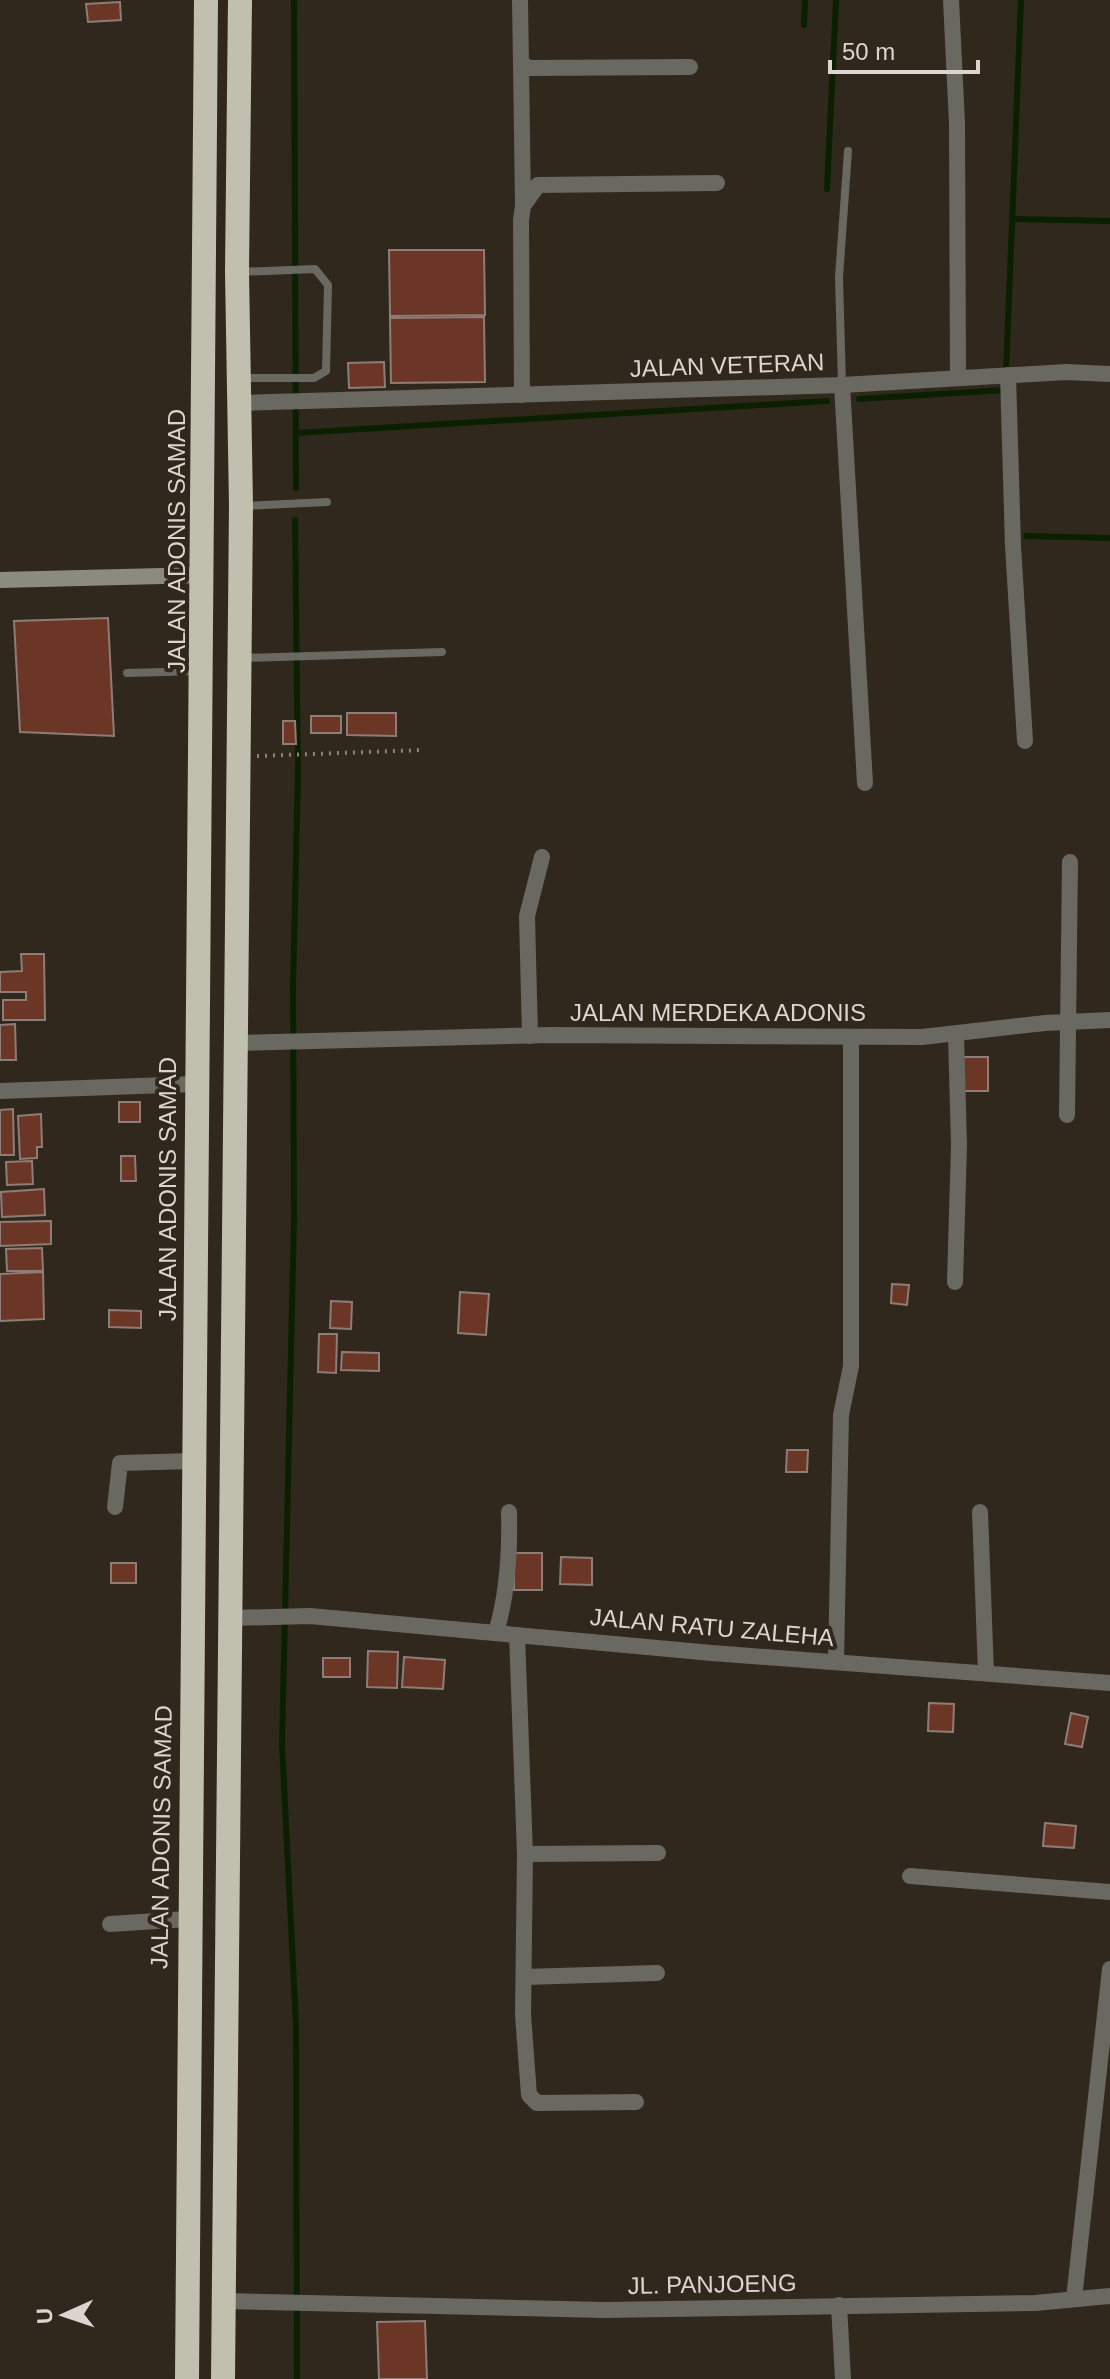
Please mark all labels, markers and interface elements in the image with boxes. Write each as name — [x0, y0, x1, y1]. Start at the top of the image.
scale bar — [830, 24, 978, 74]
text: 50 m — [842, 38, 895, 65]
street label: JALAN VETERAN — [629, 348, 825, 382]
street label: JALAN ADONIS SAMAD — [163, 409, 190, 673]
street label: JALAN MERDEKA ADONIS — [570, 999, 866, 1026]
street label: JALAN ADONIS SAMAD — [154, 1057, 181, 1321]
street label: JALAN RATU ZALEHA — [589, 1603, 835, 1651]
street label: JALAN ADONIS SAMAD — [145, 1705, 177, 1969]
street label: JL. PANJOENG — [627, 2269, 797, 2299]
north arrow — [24, 2275, 104, 2355]
text: U — [32, 2307, 57, 2325]

